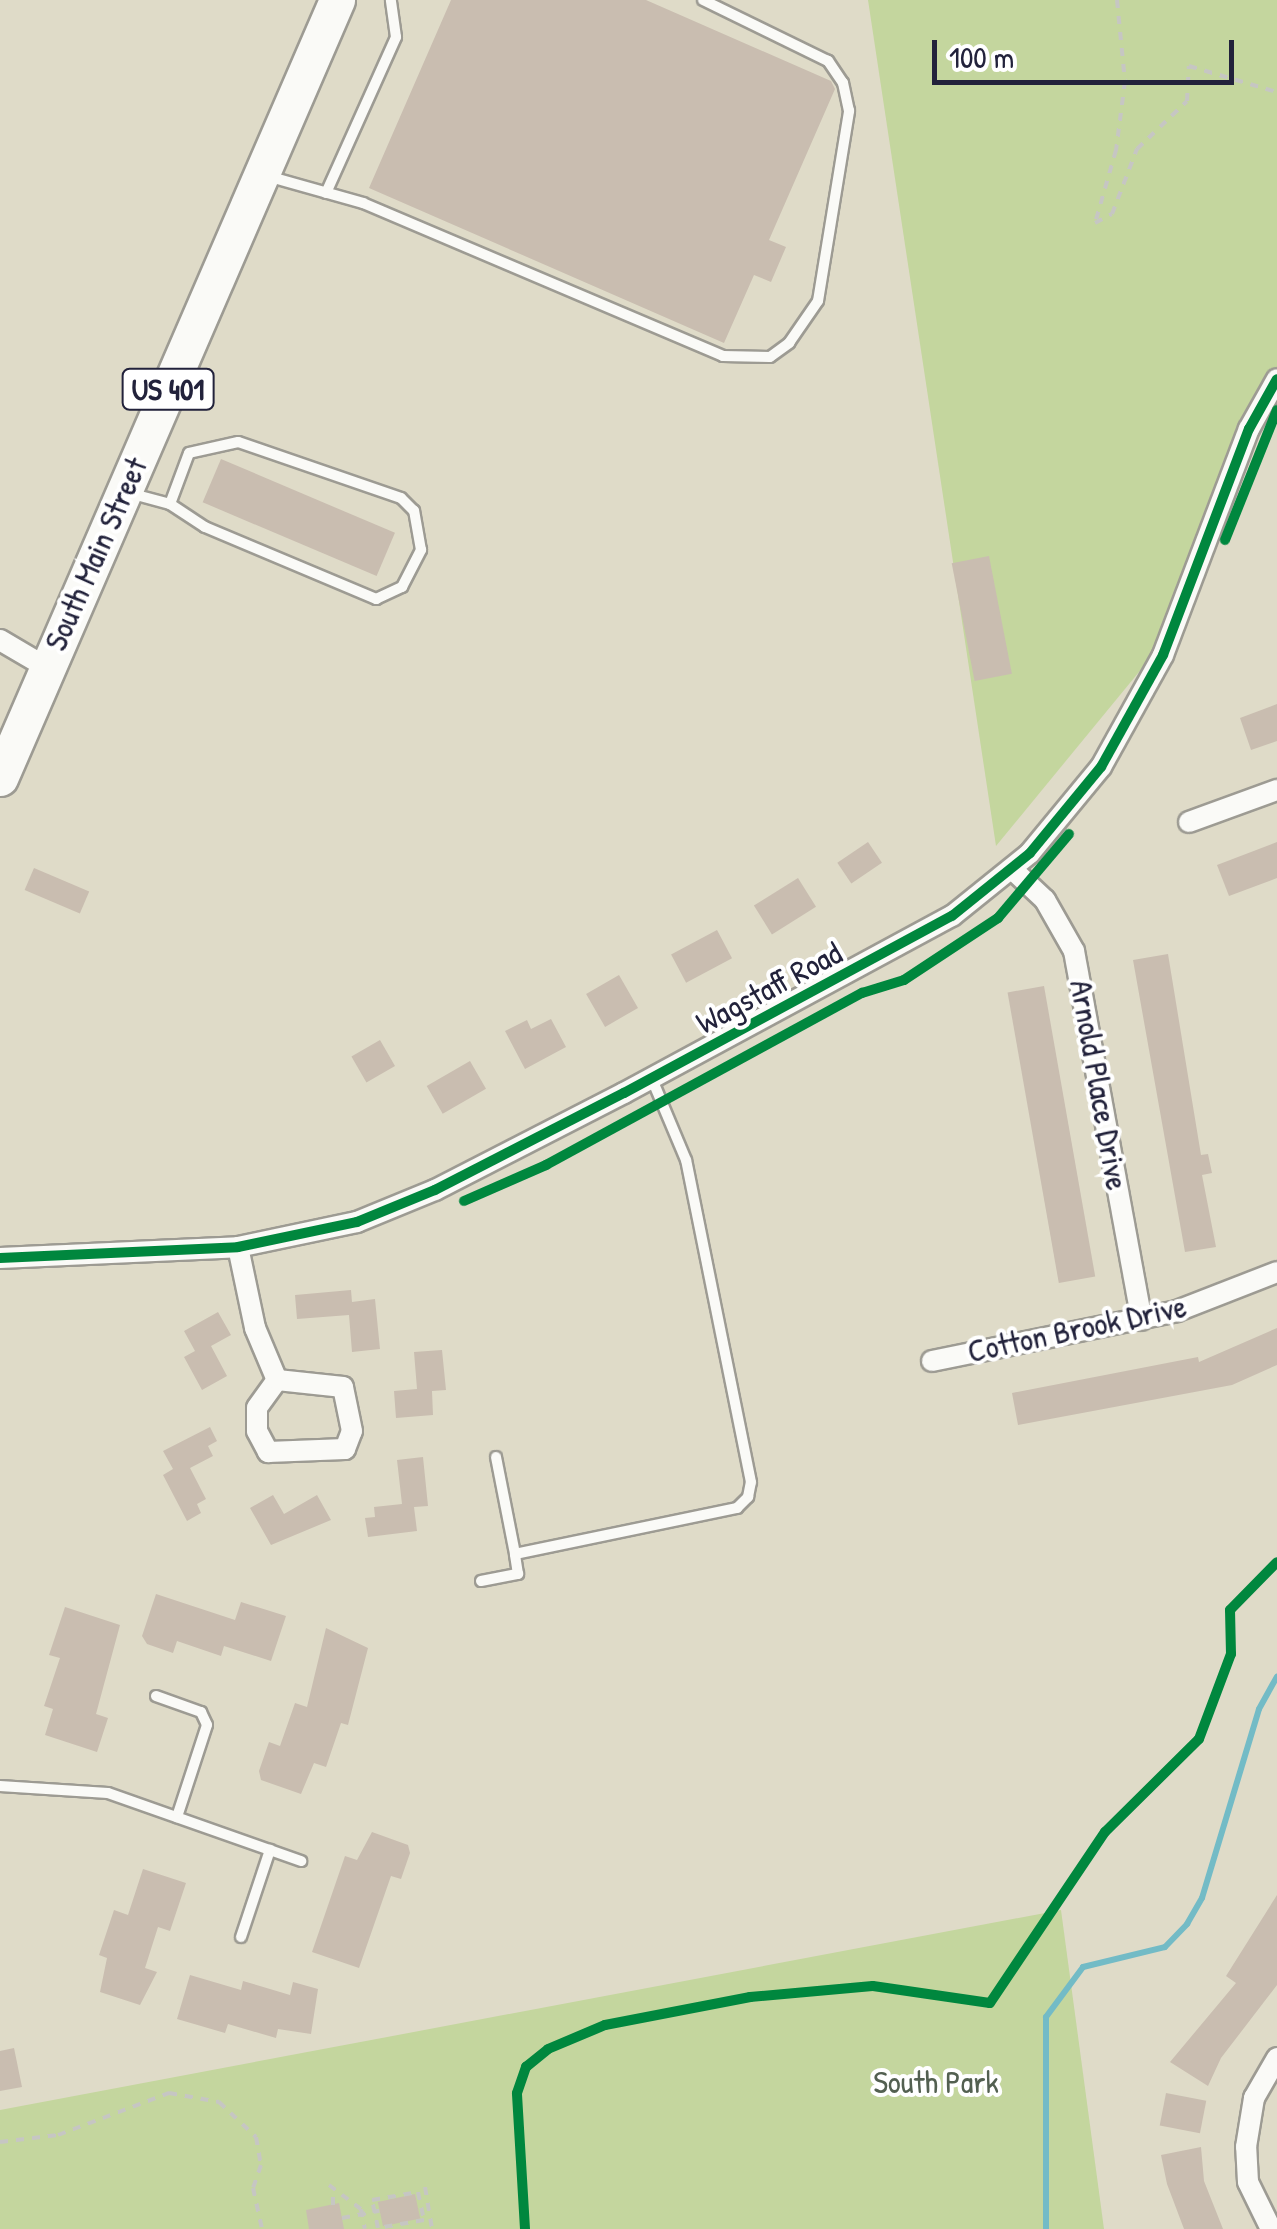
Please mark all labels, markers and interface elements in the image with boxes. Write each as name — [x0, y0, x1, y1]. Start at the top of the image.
scale bar — [937, 20, 1240, 82]
text: 100 m — [949, 37, 1014, 77]
road number: US 401 — [120, 364, 216, 414]
street label: South Main Street — [36, 452, 156, 656]
street label: Wagstaff Road — [690, 934, 848, 1042]
street label: Arnold Place Drive — [1062, 977, 1136, 1193]
street label: Cotton Brook Drive — [964, 1287, 1190, 1371]
park label: South Park — [873, 2063, 999, 2101]

